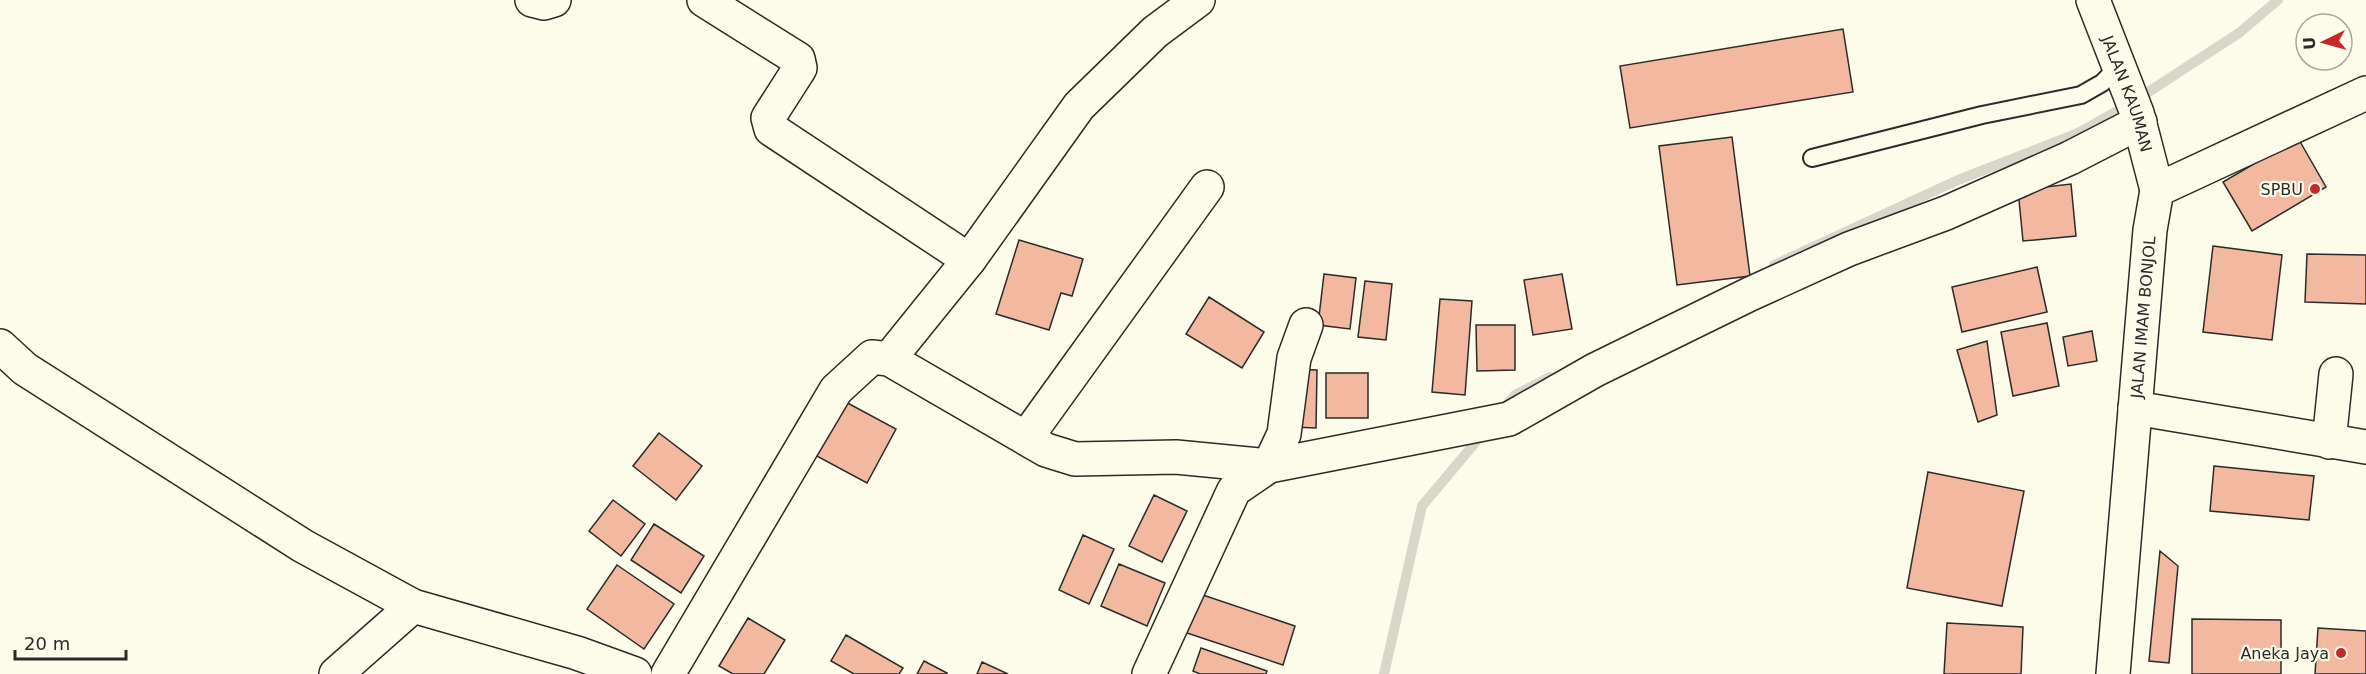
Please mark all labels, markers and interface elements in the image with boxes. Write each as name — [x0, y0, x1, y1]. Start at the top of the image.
north arrow — [2294, 12, 2354, 72]
street label: JALAN KAUMAN — [2098, 32, 2156, 154]
text: U — [2300, 36, 2320, 51]
place label: SPBU — [2261, 180, 2303, 199]
marker: SPBU — [2308, 182, 2322, 196]
street label: JALAN IMAM BONJOL — [2126, 235, 2159, 400]
scale bar — [15, 623, 126, 661]
text: 20 m — [24, 633, 70, 654]
place label: Aneka Jaya — [2240, 644, 2329, 663]
marker: Aneka Jaya — [2334, 646, 2348, 660]

